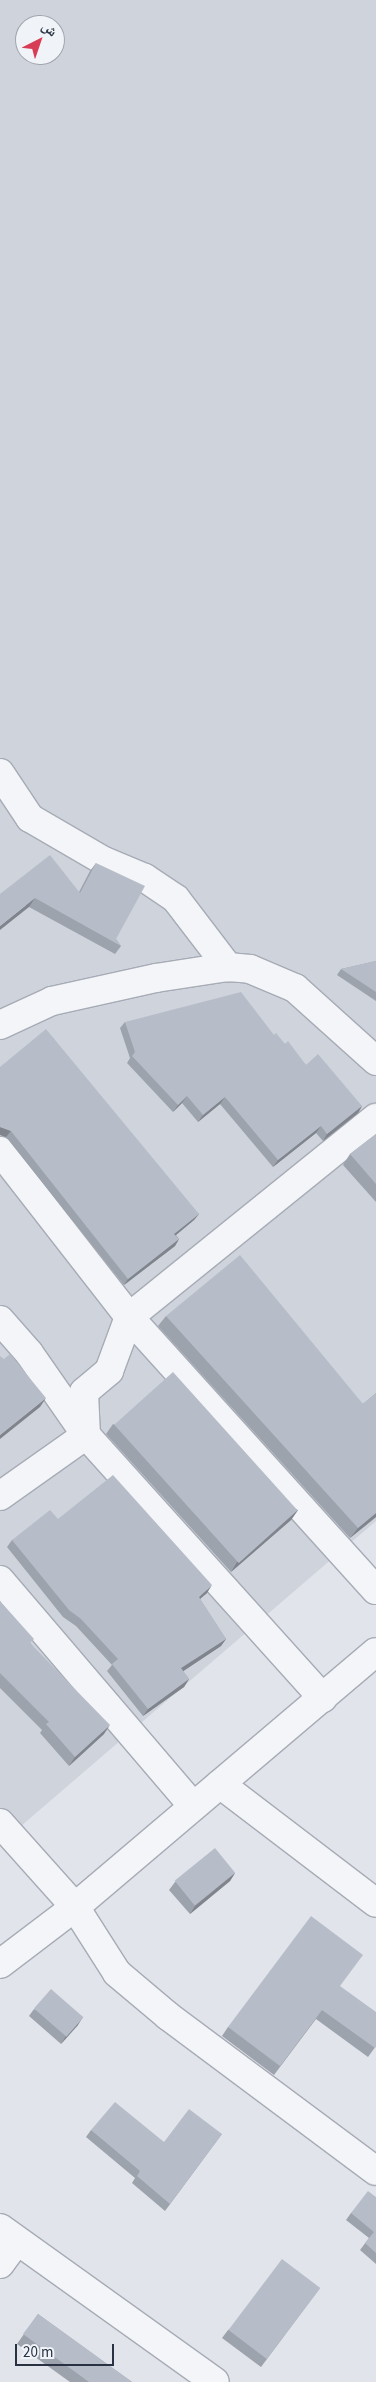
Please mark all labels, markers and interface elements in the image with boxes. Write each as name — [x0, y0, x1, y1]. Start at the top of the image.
north arrow — [15, 15, 65, 65]
text: ش — [37, 17, 61, 42]
scale bar — [18, 2334, 116, 2366]
text: 20 m — [23, 2342, 53, 2363]

